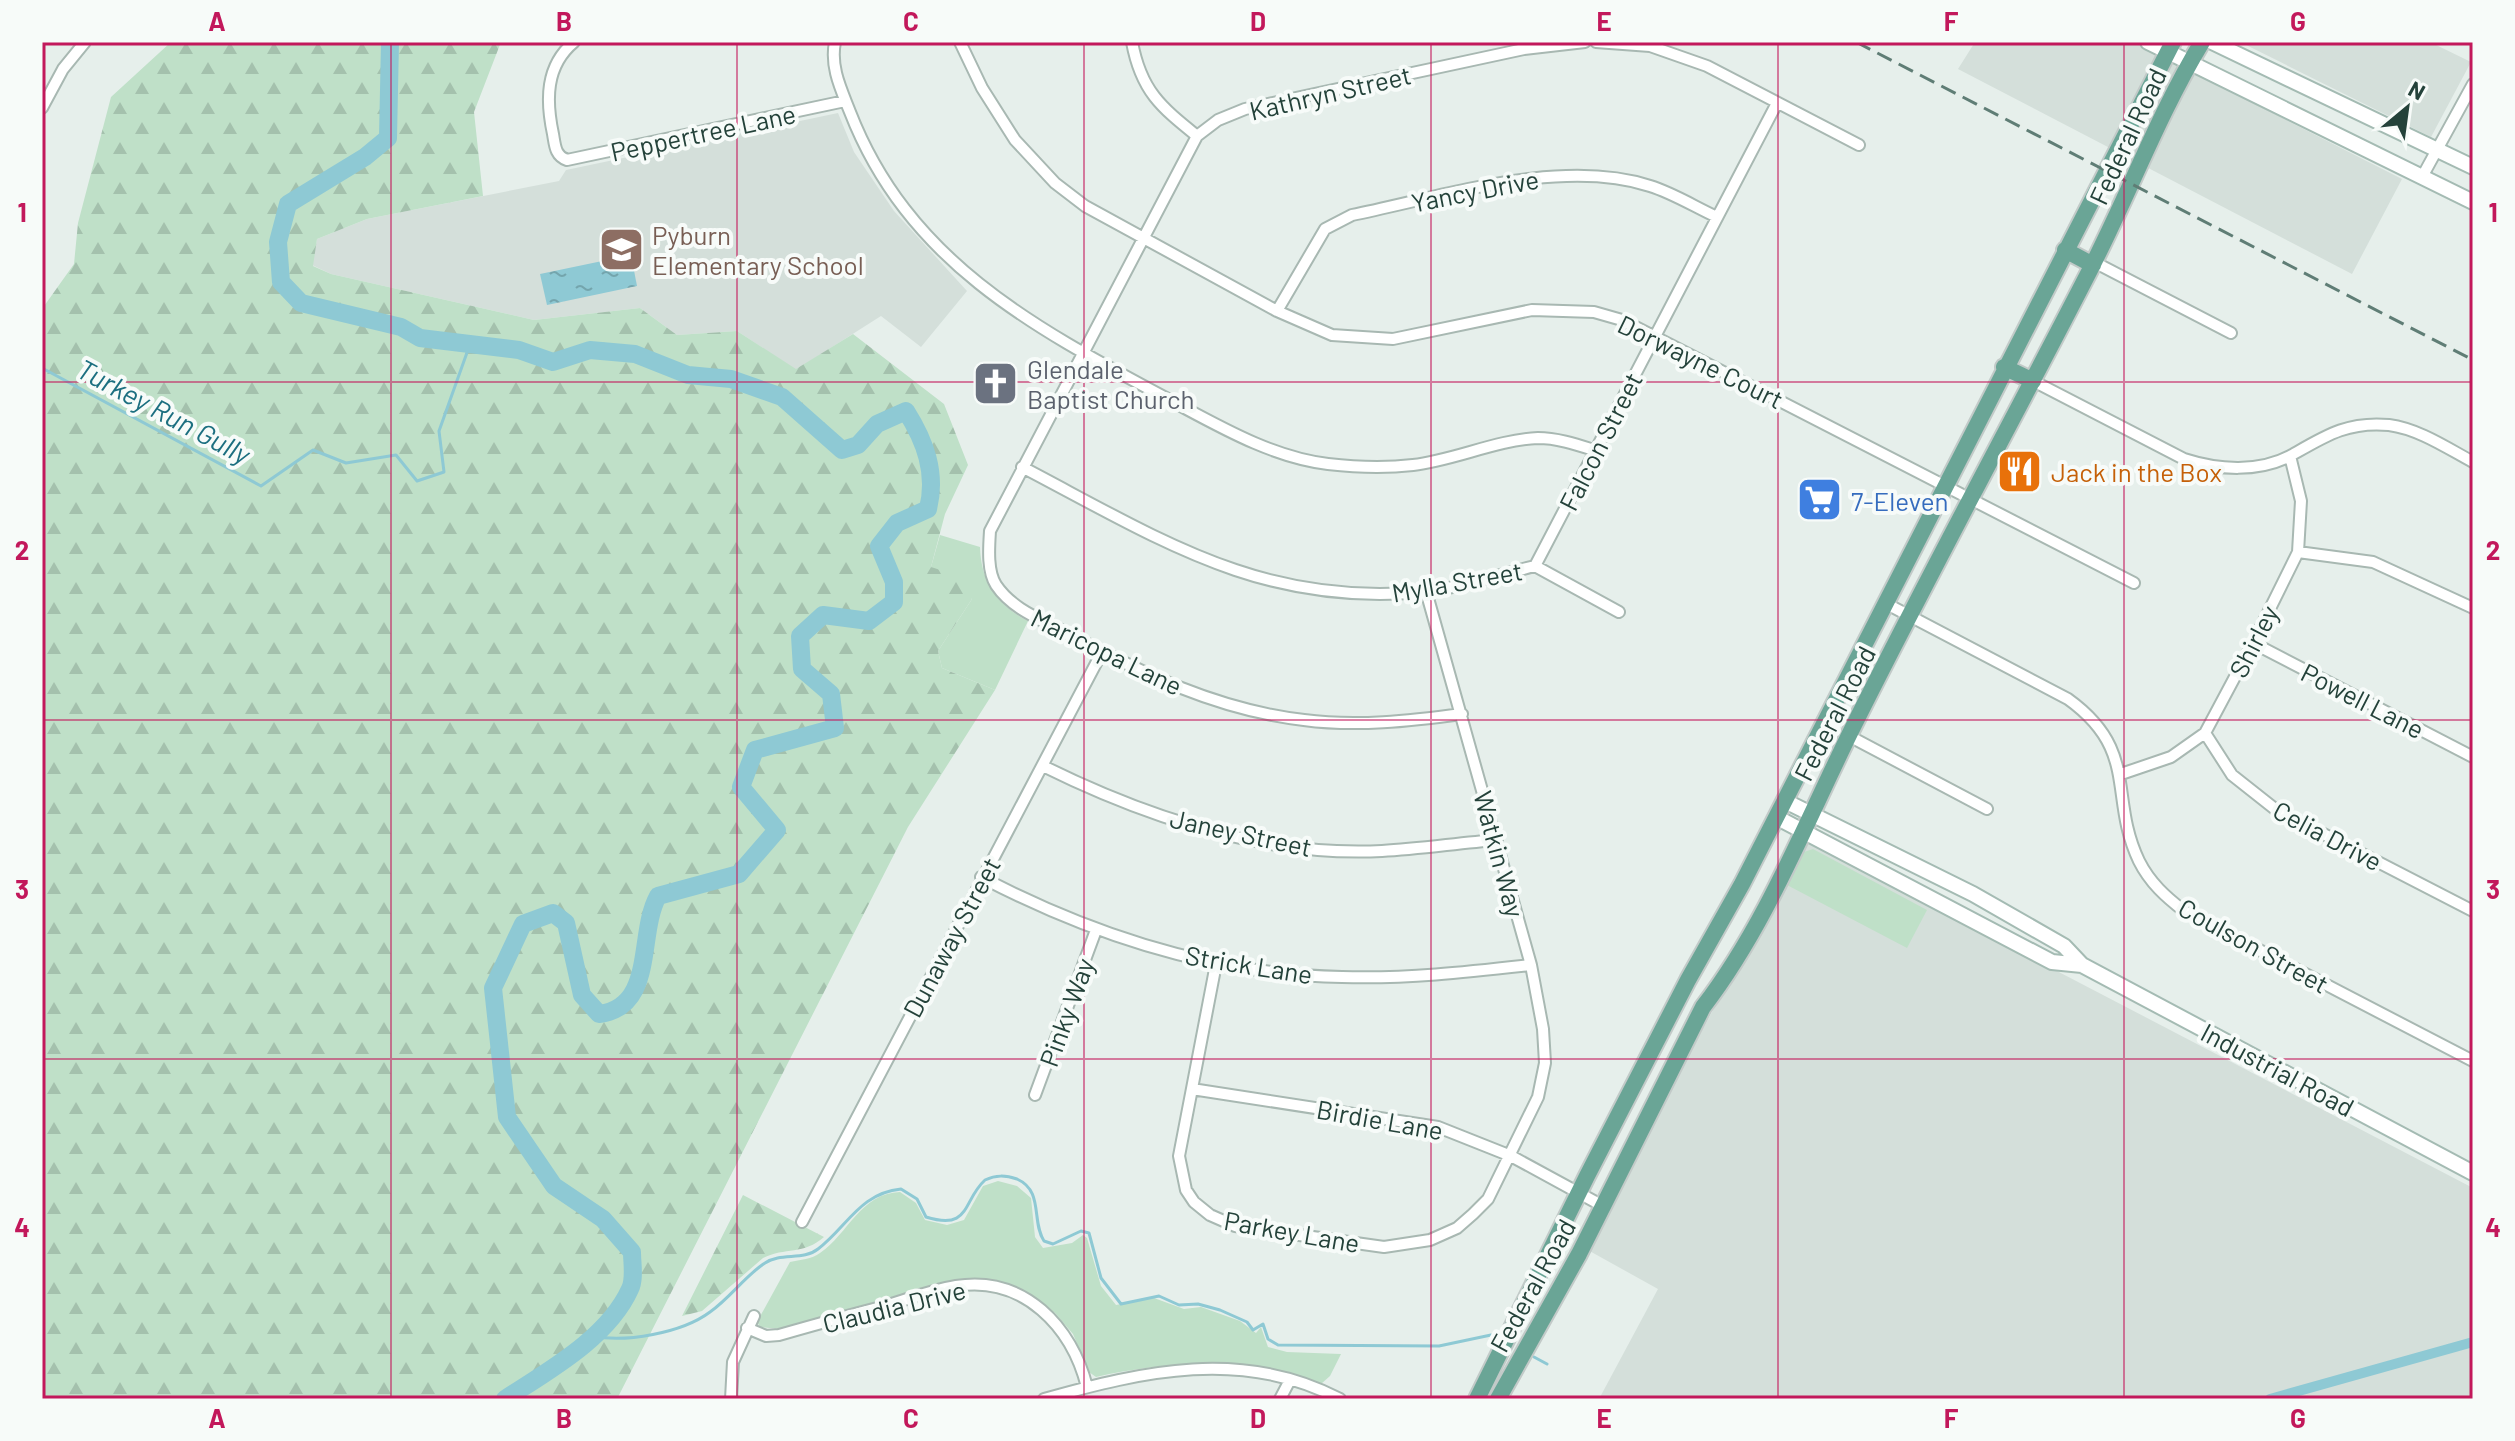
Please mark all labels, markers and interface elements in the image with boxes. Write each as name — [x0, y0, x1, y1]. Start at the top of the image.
text: A — [208, 5, 226, 36]
text: B — [556, 5, 572, 36]
text: C — [903, 5, 919, 36]
text: D — [1250, 5, 1266, 36]
text: E — [1596, 5, 1612, 36]
text: F — [1944, 5, 1959, 36]
text: G — [2290, 5, 2306, 36]
street label: Kathryn Street — [1246, 58, 1414, 126]
street label: Federal Road — [2082, 63, 2172, 209]
north arrow — [2367, 68, 2447, 148]
text: N — [2404, 75, 2430, 105]
street label: Peppertree Lane — [608, 97, 798, 167]
street label: Yancy Drive — [1409, 162, 1541, 218]
text: 1 — [17, 196, 27, 227]
text: 1 — [2488, 196, 2498, 227]
place label: Pyburn Elementary School — [652, 219, 864, 280]
school or university icon: Pyburn Elementary School — [597, 225, 645, 273]
street label: Dorwayne Court — [1613, 308, 1789, 414]
water label: Turkey Run Gully — [72, 351, 258, 472]
place label: Glendale Baptist Church — [1027, 353, 1195, 414]
church icon: Glendale Baptist Church — [972, 359, 1020, 407]
street label: Falcon Street — [1552, 367, 1648, 515]
restaurant icon: Jack in the Box — [1996, 447, 2044, 495]
place label: Jack in the Box — [2051, 456, 2222, 487]
supermarket icon: 7-Eleven — [1796, 476, 1844, 524]
place label: 7-Eleven — [1851, 485, 1949, 516]
text: 2 — [15, 534, 29, 565]
text: 2 — [2486, 534, 2500, 565]
street label: Mylla Street — [1389, 554, 1525, 608]
street label: Shirley — [2222, 600, 2284, 682]
street label: Maricopa Lane — [1026, 601, 1188, 701]
street label: Federal Road — [1787, 640, 1881, 786]
street label: Powell Lane — [2296, 656, 2430, 744]
street label: Watkin Way — [1468, 787, 1532, 921]
street label: Celia Drive — [2268, 793, 2388, 877]
street label: Janey Street — [1167, 802, 1315, 862]
street label: Dunaway Street — [896, 852, 1006, 1022]
text: 3 — [15, 873, 29, 904]
text: 3 — [2486, 873, 2500, 904]
street label: Coulson Street — [2174, 891, 2334, 999]
street label: Strick Lane — [1183, 939, 1315, 989]
street label: Pinky Way — [1032, 954, 1100, 1070]
street label: Industrial Road — [2196, 1016, 2360, 1122]
street label: Birdie Lane — [1314, 1093, 1446, 1145]
street label: Parkey Lane — [1222, 1204, 1362, 1258]
text: 4 — [14, 1211, 30, 1242]
text: 4 — [2485, 1211, 2501, 1242]
street label: Federal Road — [1483, 1213, 1581, 1357]
street label: Claudia Drive — [819, 1273, 969, 1339]
text: A — [208, 1402, 226, 1433]
text: B — [556, 1402, 572, 1433]
text: C — [903, 1402, 919, 1433]
text: D — [1250, 1402, 1266, 1433]
text: E — [1596, 1402, 1612, 1433]
text: F — [1944, 1402, 1959, 1433]
text: G — [2290, 1402, 2306, 1433]

